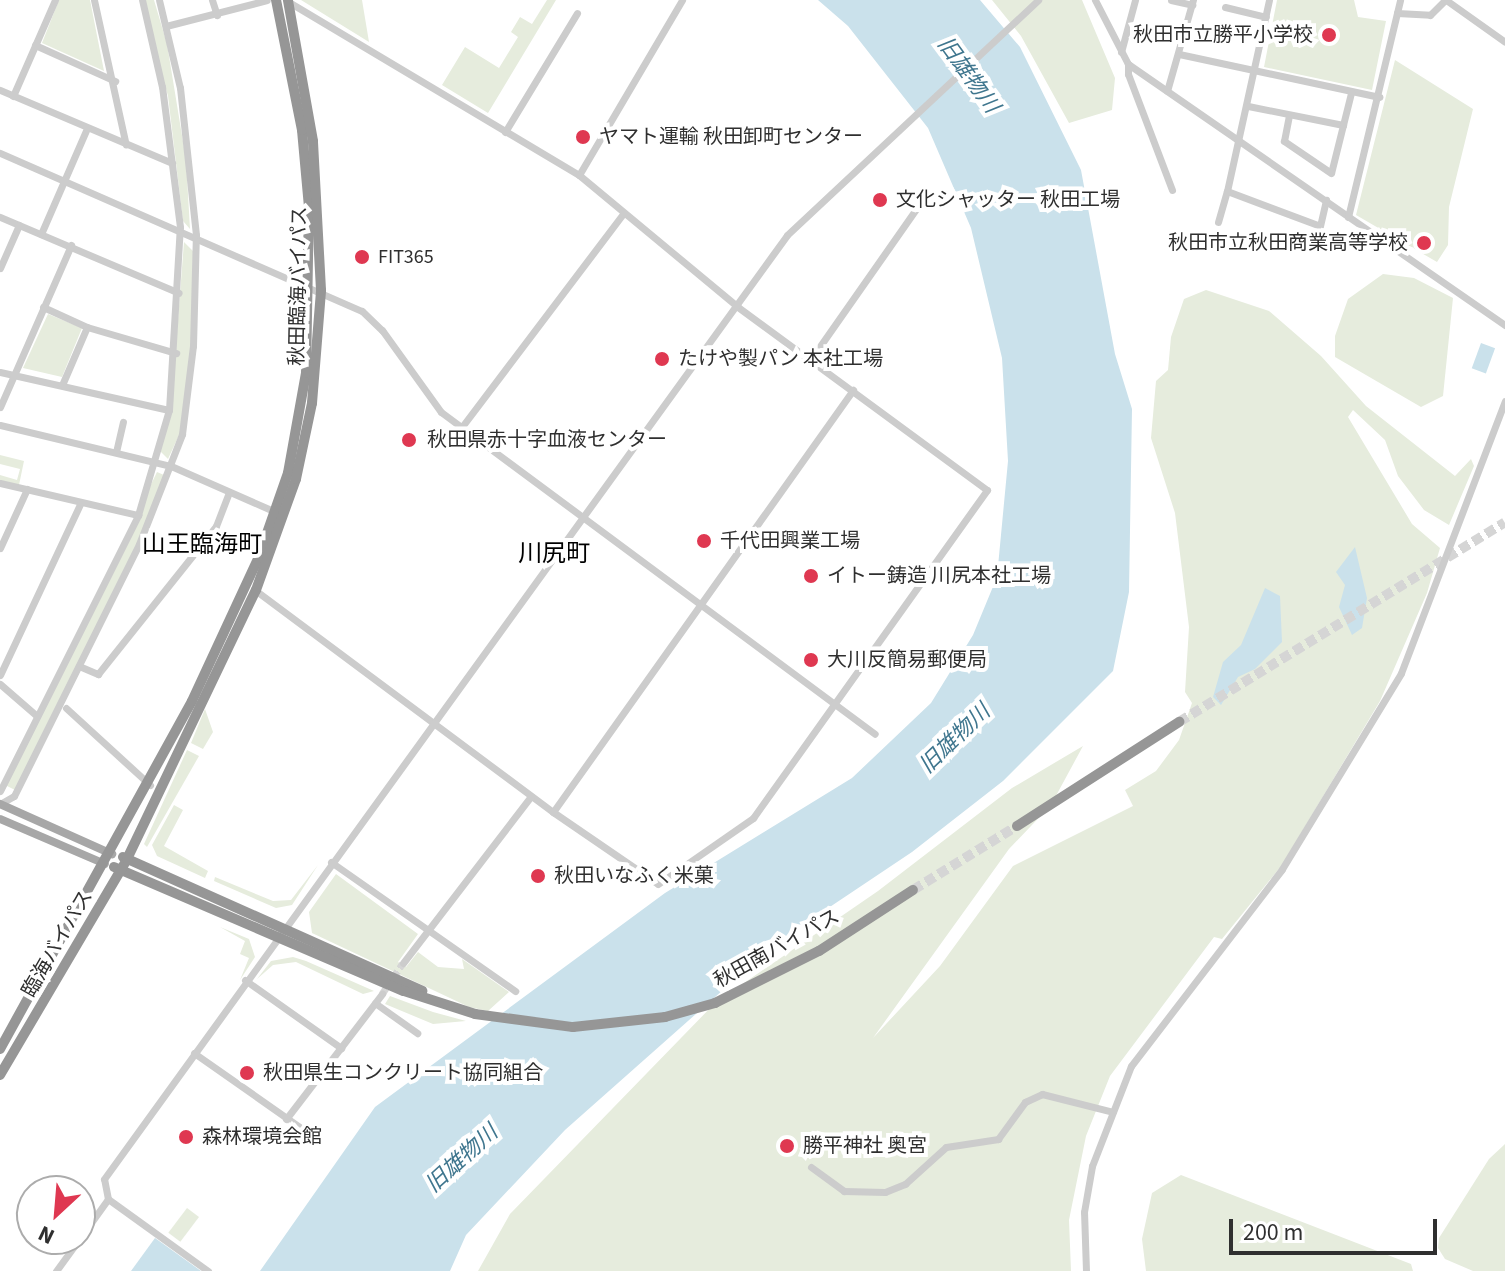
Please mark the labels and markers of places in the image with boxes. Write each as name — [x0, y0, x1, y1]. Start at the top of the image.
place label: 秋田市立勝平小学校 — [1133, 23, 1313, 47]
marker: 秋田市立勝平小学校 — [1320, 26, 1338, 44]
place label: ヤマト運輸 秋田卸町センター — [599, 125, 863, 149]
marker: ヤマト運輸 秋田卸町センター — [574, 128, 592, 146]
place label: 文化シャッター 秋田工場 — [896, 188, 1120, 212]
marker: 文化シャッター 秋田工場 — [871, 191, 889, 209]
place label: 秋田市立秋田商業高等学校 — [1168, 231, 1408, 255]
marker: 秋田市立秋田商業高等学校 — [1415, 234, 1433, 252]
place label: FIT365 — [378, 245, 434, 269]
marker: FIT365 — [353, 248, 371, 266]
place label: たけや製パン 本社工場 — [678, 347, 882, 371]
marker: たけや製パン 本社工場 — [653, 350, 671, 368]
place label: 秋田県赤十字血液センター — [427, 428, 667, 452]
marker: 秋田県赤十字血液センター — [398, 429, 420, 451]
place label: 千代田興業工場 — [720, 529, 860, 553]
marker: 千代田興業工場 — [695, 532, 713, 550]
place label: イトー鋳造 川尻本社工場 — [827, 564, 1051, 588]
marker: イトー鋳造 川尻本社工場 — [802, 567, 820, 585]
place label: 大川反簡易郵便局 — [827, 648, 987, 672]
marker: 大川反簡易郵便局 — [802, 651, 820, 669]
place label: 秋田いなふく米菓 — [554, 864, 714, 888]
marker: 秋田いなふく米菓 — [529, 867, 547, 885]
place label: 秋田県生コンクリート協同組合 — [263, 1061, 543, 1085]
marker: 秋田県生コンクリート協同組合 — [238, 1064, 256, 1082]
place label: 森林環境会館 — [202, 1125, 322, 1149]
marker: 森林環境会館 — [177, 1128, 195, 1146]
place label: 勝平神社 奥宮 — [803, 1134, 927, 1158]
marker: 勝平神社 奥宮 — [778, 1137, 796, 1155]

